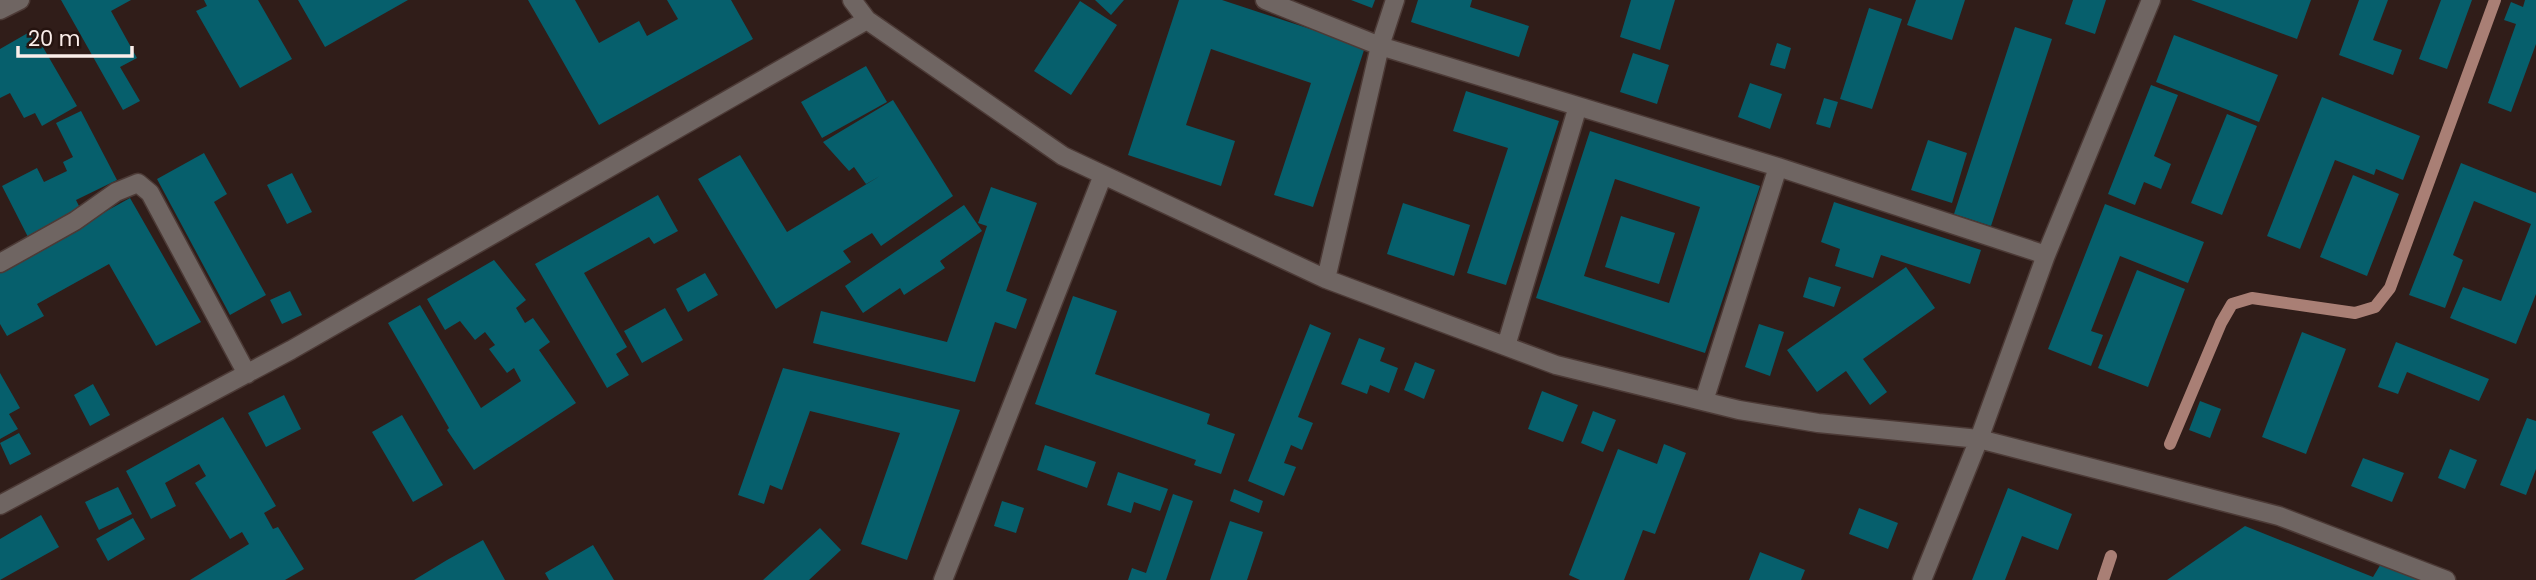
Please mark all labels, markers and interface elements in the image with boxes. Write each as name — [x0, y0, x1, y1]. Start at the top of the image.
scale bar — [18, 14, 131, 58]
text: 20 m — [28, 24, 81, 53]

